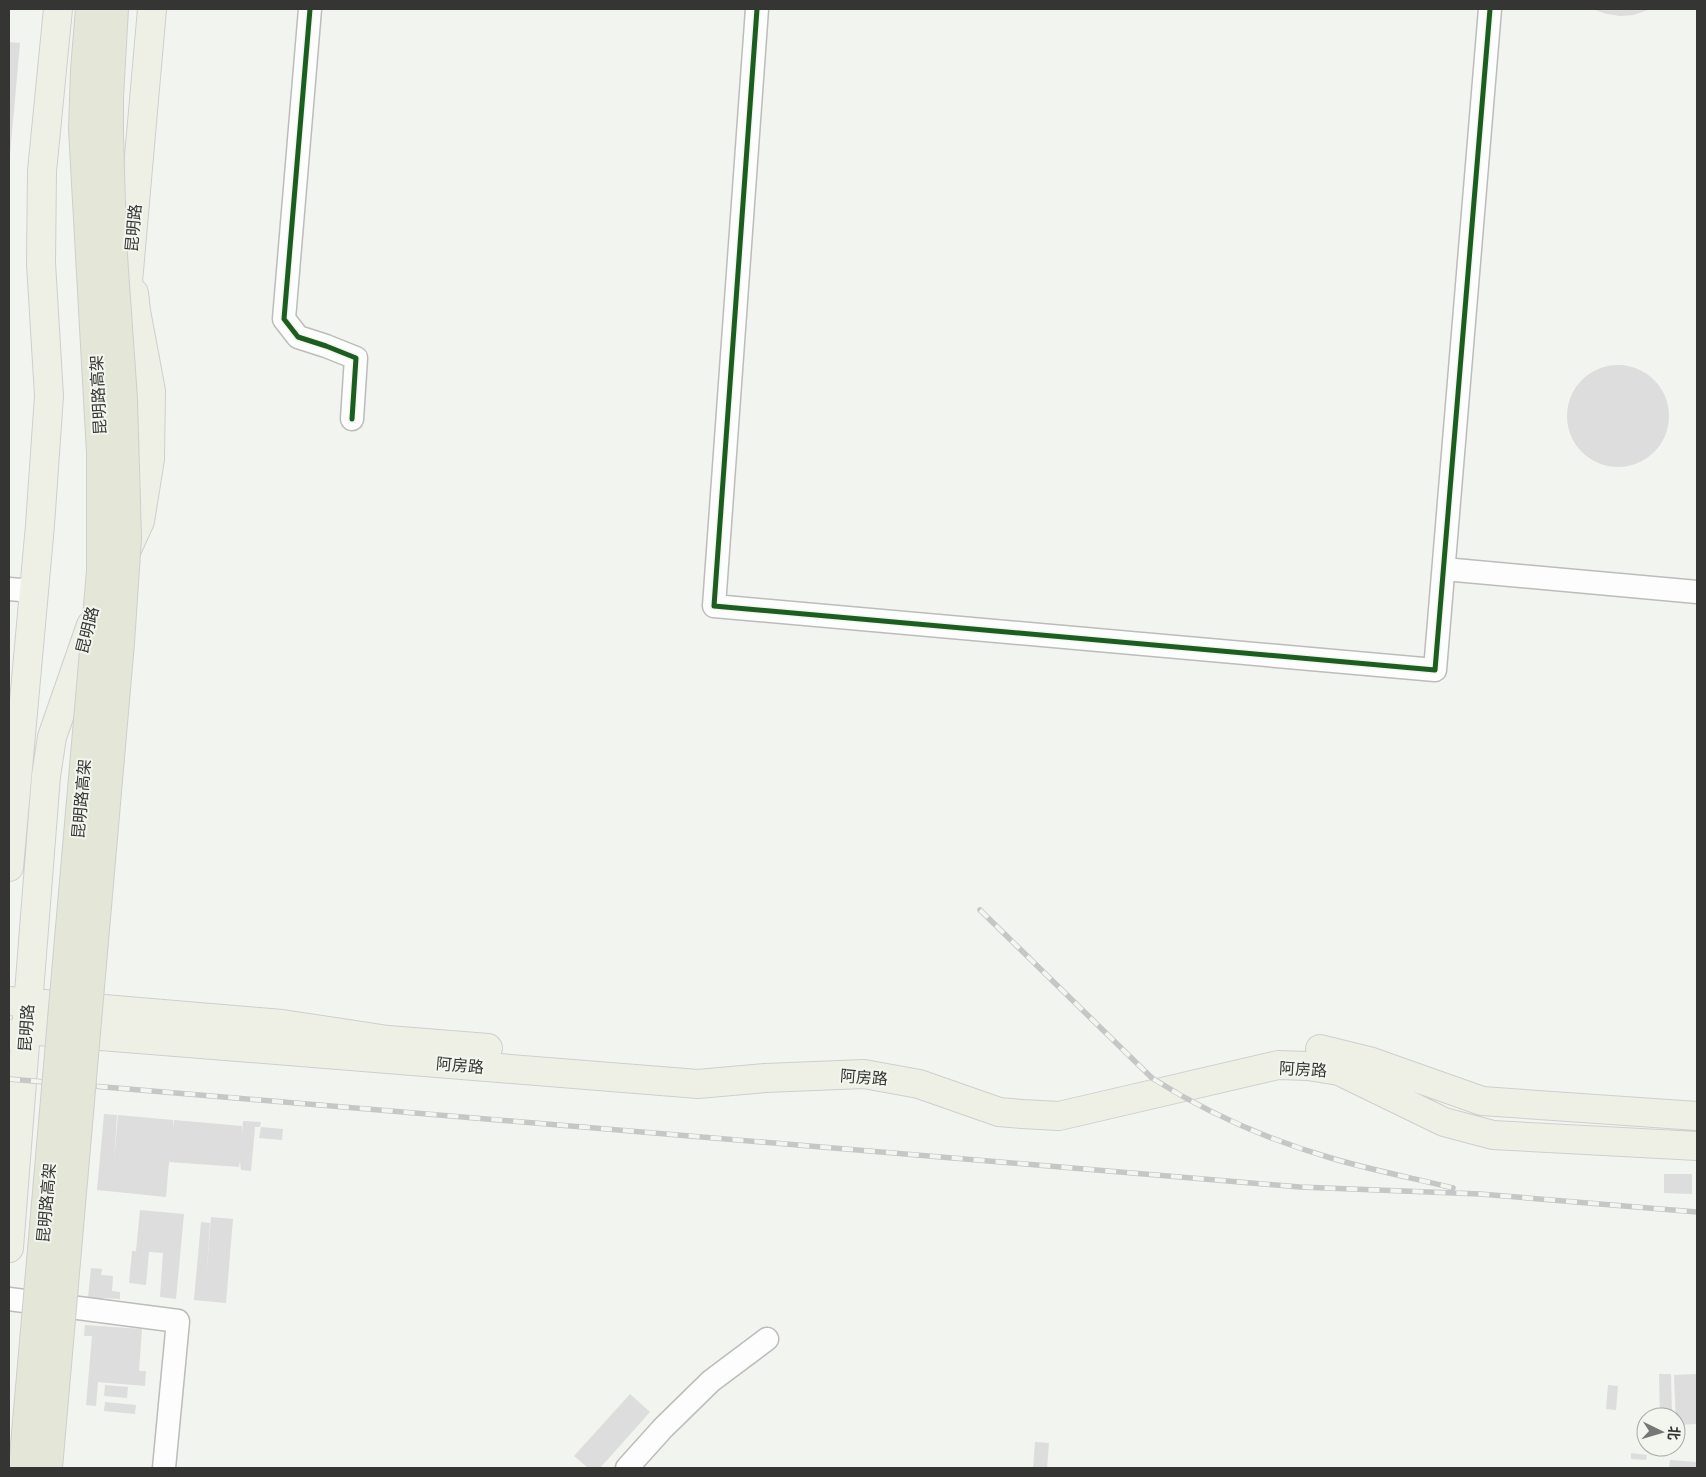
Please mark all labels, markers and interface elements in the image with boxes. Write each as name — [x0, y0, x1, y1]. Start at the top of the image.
street label: 昆明路 — [120, 203, 145, 253]
street label: 昆明路高架 — [85, 355, 110, 436]
street label: 昆明路 — [71, 604, 103, 656]
street label: 昆明路高架 — [67, 758, 94, 840]
street label: 昆明路 — [13, 1003, 38, 1053]
street label: 阿房路 — [435, 1052, 485, 1077]
street label: 阿房路 — [1279, 1057, 1328, 1080]
street label: 阿房路 — [839, 1064, 889, 1089]
street label: 昆明路高架 — [32, 1162, 59, 1244]
north arrow — [1636, 1407, 1686, 1457]
text: 北 — [1664, 1425, 1685, 1441]

